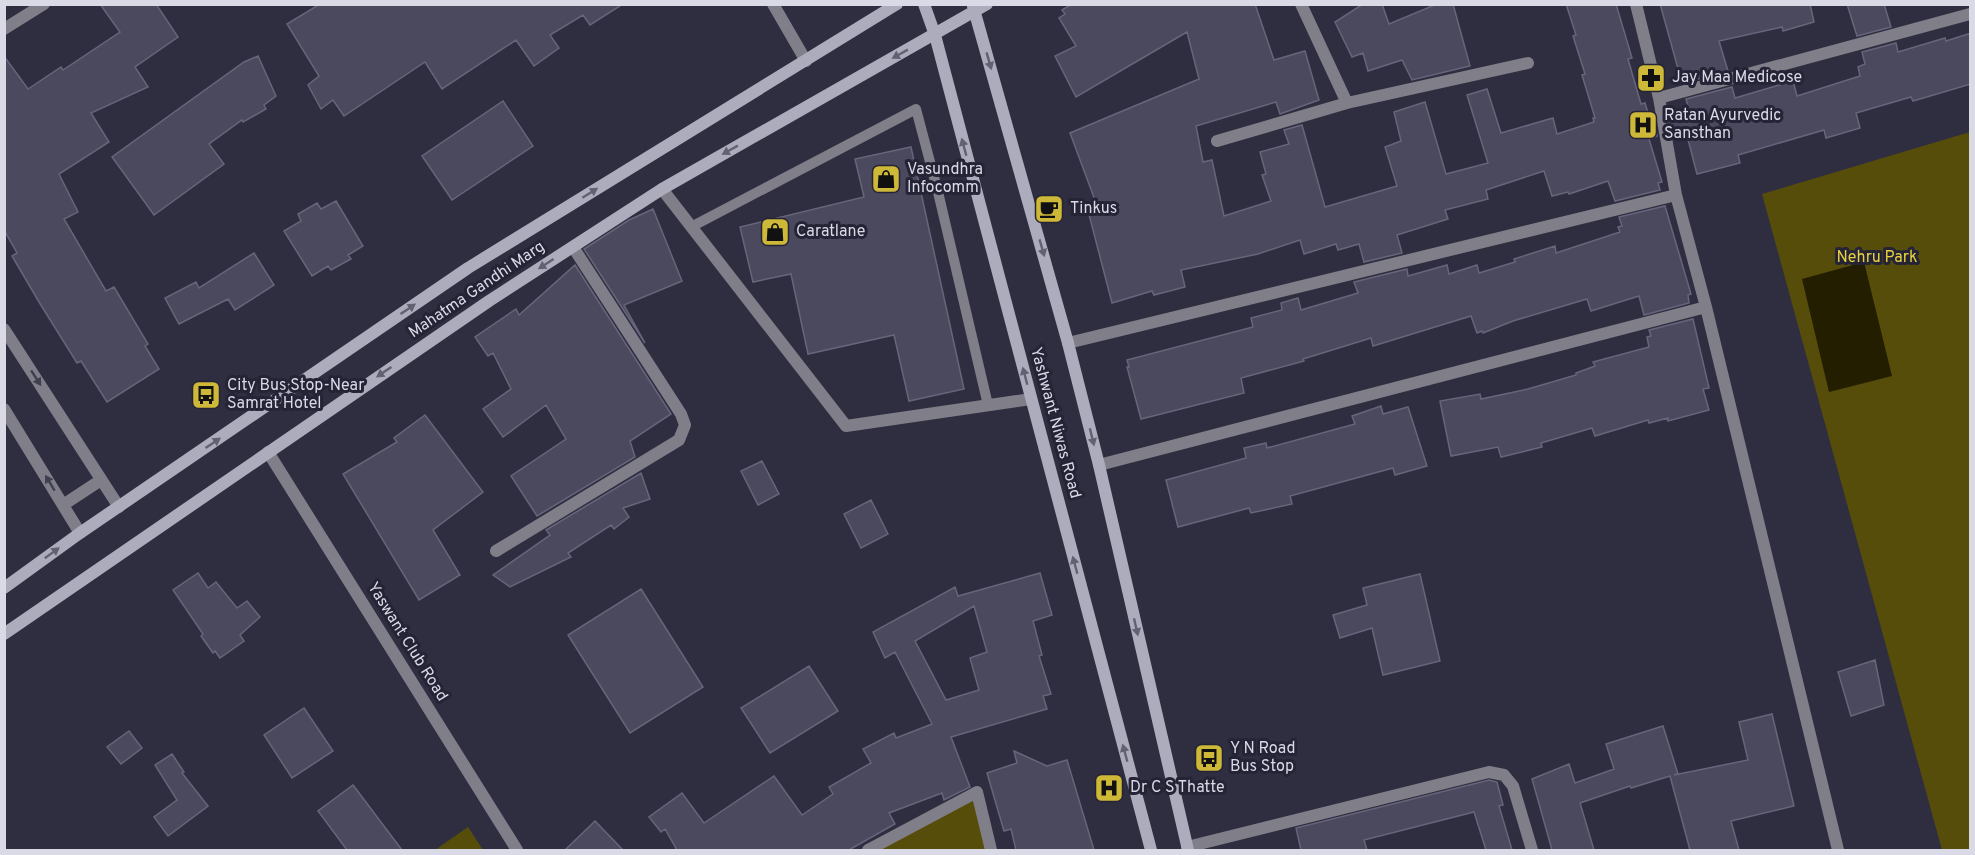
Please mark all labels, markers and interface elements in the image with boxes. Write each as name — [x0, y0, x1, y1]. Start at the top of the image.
one-way arrow — [891, 49, 908, 59]
one-way arrow — [985, 52, 995, 70]
pharmacy icon: Jay Maa Medicose — [1635, 62, 1667, 94]
place label: Jay Maa Medicose — [1672, 68, 1802, 88]
place label: Ratan Ayurvedic Sansthan — [1664, 106, 1781, 144]
hospital icon: Ratan Ayurvedic Sansthan — [1627, 109, 1659, 141]
one-way arrow — [959, 138, 969, 156]
one-way arrow — [721, 145, 738, 155]
place label: Vasundhra Infocomm — [907, 160, 983, 198]
shop icon: Vasundhra Infocomm — [870, 163, 902, 195]
one-way arrow — [582, 187, 598, 198]
cafe icon: Tinkus — [1033, 193, 1065, 225]
place label: Tinkus — [1070, 199, 1117, 219]
shop icon: Caratlane — [759, 216, 791, 248]
place label: Caratlane — [796, 222, 865, 242]
street label: Mahatma Gandhi Marg — [405, 237, 549, 343]
one-way arrow — [1037, 239, 1047, 258]
park label: Nehru Park — [1836, 248, 1918, 268]
one-way arrow — [539, 258, 555, 270]
one-way arrow — [400, 304, 416, 315]
street label: Yashwant Niwas Road — [1025, 345, 1085, 501]
one-way arrow — [377, 366, 393, 378]
one-way arrow — [1020, 367, 1029, 385]
one-way arrow — [30, 370, 41, 386]
place label: City Bus Stop-Near Samrat Hotel — [227, 376, 364, 414]
bus stop icon: City Bus Stop-Near Samrat Hotel — [190, 379, 222, 411]
one-way arrow — [1087, 428, 1097, 446]
one-way arrow — [204, 437, 220, 449]
one-way arrow — [44, 475, 55, 491]
one-way arrow — [43, 547, 59, 559]
one-way arrow — [1070, 556, 1079, 574]
street label: Yaswant Club Road — [362, 579, 452, 705]
one-way arrow — [1132, 618, 1142, 636]
place label: Y N Road Bus Stop — [1230, 739, 1296, 777]
bus stop icon: Y N Road Bus Stop — [1193, 742, 1225, 774]
one-way arrow — [1120, 744, 1129, 762]
hospital icon: Dr C S Thatte — [1093, 772, 1125, 804]
place label: Dr C S Thatte — [1130, 778, 1225, 798]

